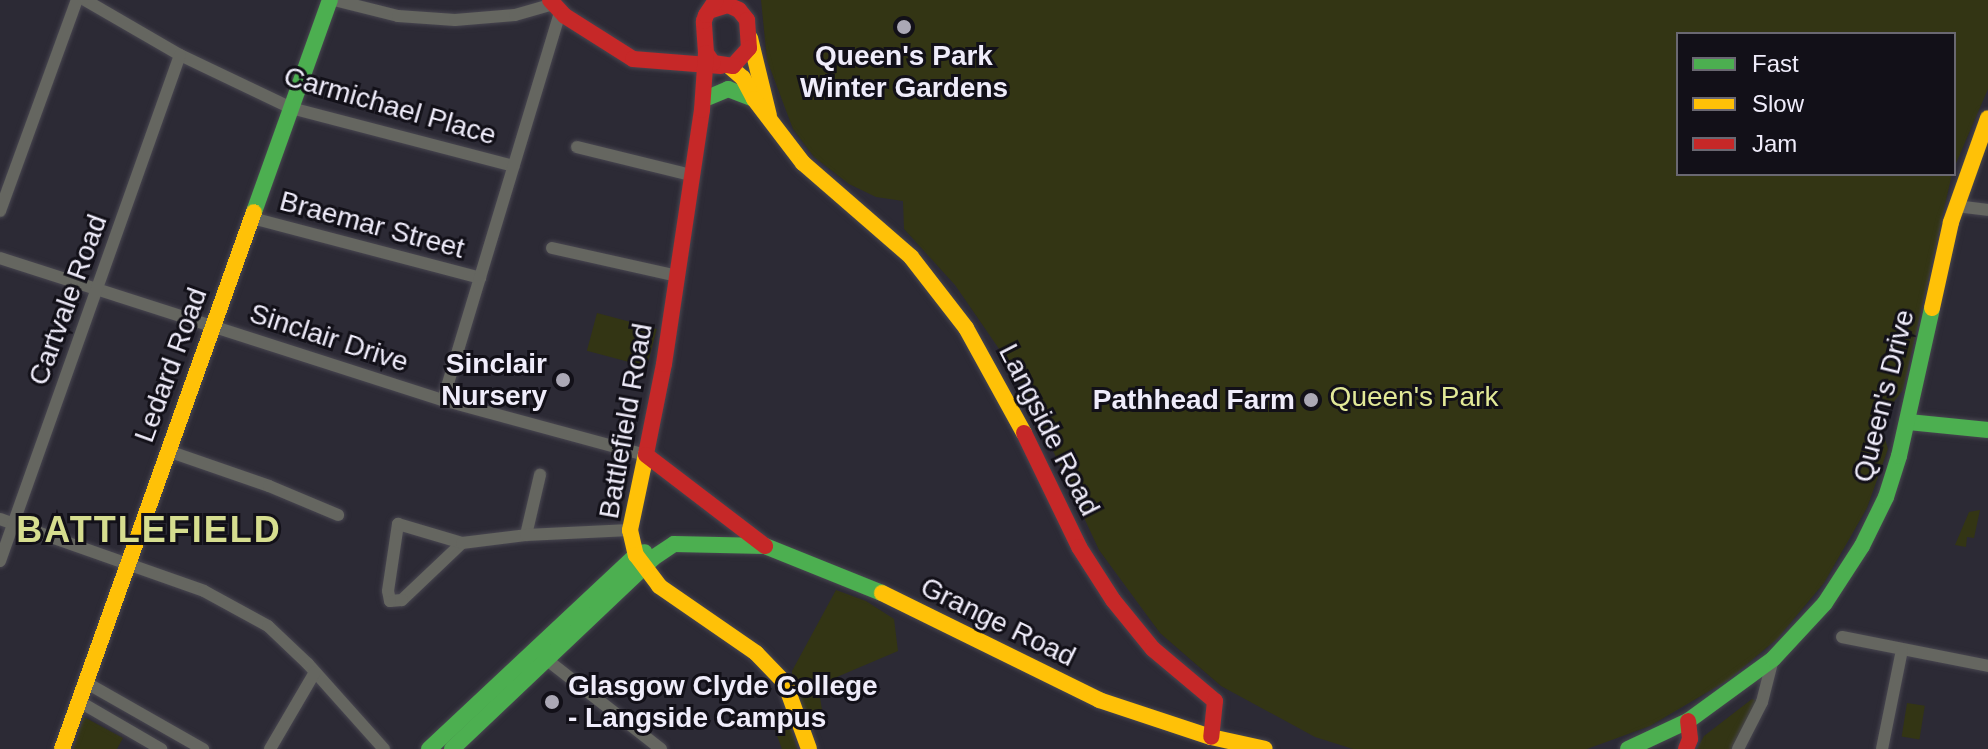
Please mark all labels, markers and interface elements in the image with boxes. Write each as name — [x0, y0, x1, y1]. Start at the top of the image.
marker: Queen's Park Winter Gardens — [895, 18, 913, 36]
legend — [1676, 32, 1956, 176]
place label: Queen's Park Winter Gardens — [800, 39, 1008, 105]
text: Fast — [1752, 50, 1799, 77]
street label: Carmichael Place — [280, 60, 500, 152]
text: Slow — [1752, 90, 1804, 117]
text: Jam — [1752, 130, 1797, 157]
street label: Braemar Street — [276, 184, 468, 266]
street label: Cartvale Road — [22, 210, 114, 390]
street label: Ledard Road — [128, 283, 214, 447]
street label: Sinclair Drive — [245, 297, 413, 379]
street label: Queen's Drive — [1846, 306, 1922, 486]
street label: Battlefield Road — [592, 321, 660, 521]
street label: Langside Road — [991, 338, 1107, 522]
place label: Sinclair Nursery — [441, 347, 547, 413]
marker: Sinclair Nursery — [554, 371, 572, 389]
park label: Queen's Park — [1330, 380, 1498, 414]
place label: Pathhead Farm — [1093, 383, 1295, 417]
marker: Pathhead Farm — [1302, 391, 1320, 409]
district label: BATTLEFIELD — [16, 508, 282, 552]
street label: Grange Road — [915, 570, 1081, 674]
place label: Glasgow Clyde College - Langside Campus — [568, 669, 878, 735]
marker: Glasgow Clyde College - Langside Campus — [543, 693, 561, 711]

